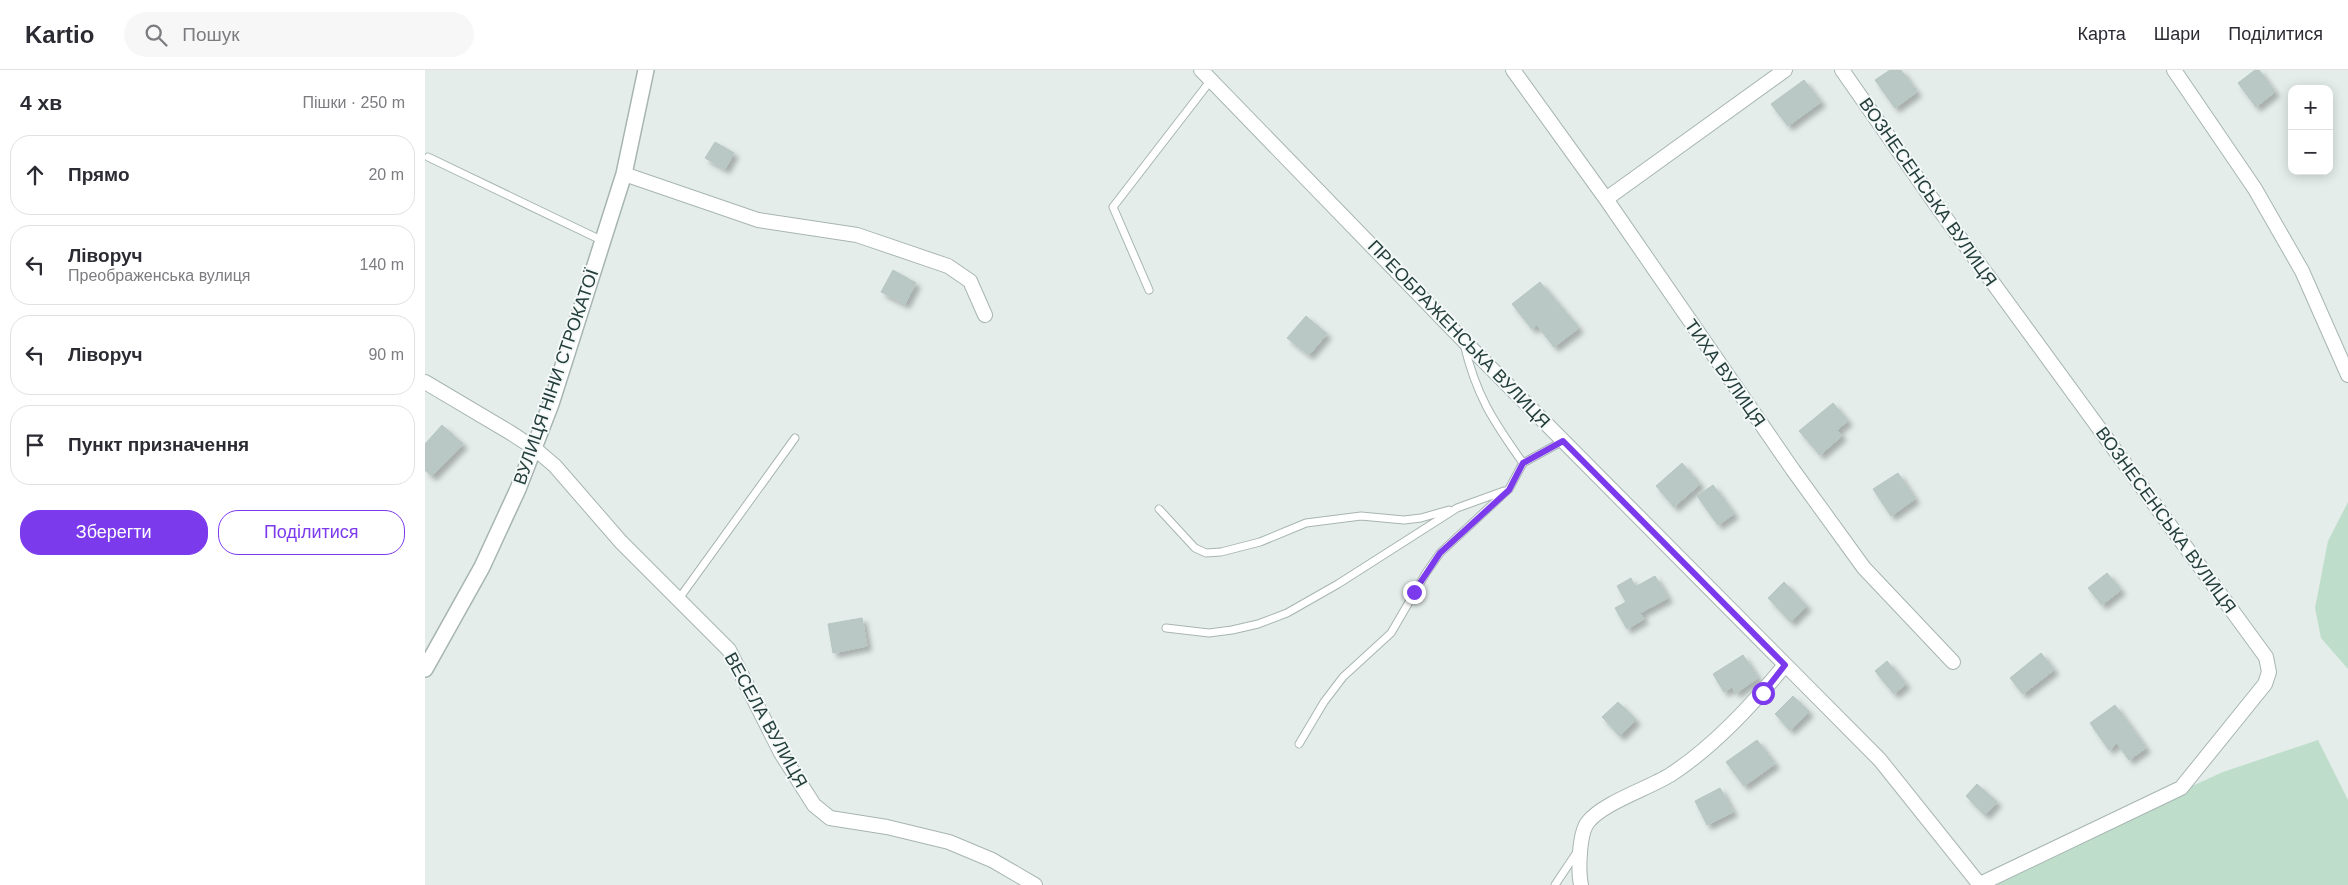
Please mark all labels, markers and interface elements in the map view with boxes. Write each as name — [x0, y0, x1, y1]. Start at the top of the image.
search box — [124, 12, 474, 57]
text: Kartio — [25, 21, 94, 48]
icon: search — [142, 21, 170, 49]
text: Пошук — [182, 24, 240, 45]
text: Карта — [2078, 24, 2126, 44]
text: Шари — [2154, 24, 2200, 44]
text: Поділитися — [2228, 24, 2323, 44]
map controls — [2288, 85, 2333, 175]
button: + — [2288, 85, 2333, 130]
text: 4 хв — [20, 91, 62, 114]
text: Пішки · 250 m — [302, 94, 405, 111]
street label: ВОЗНЕСЕНСЬКА ВУЛИЦЯ — [1855, 94, 2001, 290]
button: − — [2288, 130, 2333, 175]
icon: ahead — [21, 161, 49, 189]
text: Прямо — [68, 164, 130, 185]
text: 20 m — [368, 166, 404, 183]
street label: ПРЕОБРАЖЕНСЬКА ВУЛИЦЯ — [1364, 236, 1554, 432]
text: Ліворуч — [68, 245, 143, 266]
icon: left — [21, 251, 49, 279]
text: 140 m — [360, 256, 404, 273]
text: Преображенська вулиця — [68, 267, 251, 284]
street label: ВУЛИЦЯ НІНИ СТРОКАТОЇ — [510, 267, 602, 487]
street label: ТИХА ВУЛИЦЯ — [1681, 316, 1769, 430]
icon: left — [21, 341, 49, 369]
text: Ліворуч — [68, 344, 143, 365]
text: 90 m — [368, 346, 404, 363]
street label: ВОЗНЕСЕНСЬКА ВУЛИЦЯ — [2092, 423, 2240, 617]
icon: arrive — [21, 431, 49, 459]
text: Пункт призначення — [68, 434, 249, 455]
button: Зберегти — [20, 510, 208, 555]
button: Поділитися — [218, 510, 405, 555]
route end — [1403, 581, 1426, 604]
street label: ВЕСЕЛА ВУЛИЦЯ — [721, 649, 811, 791]
route start — [1752, 682, 1775, 705]

